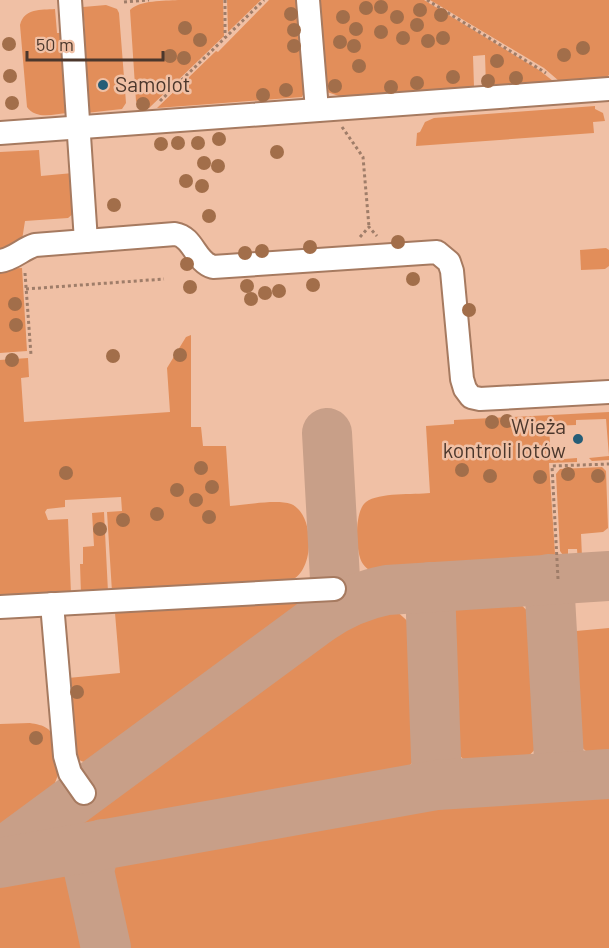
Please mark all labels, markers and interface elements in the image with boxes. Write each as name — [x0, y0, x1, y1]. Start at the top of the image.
scale bar — [27, 24, 164, 62]
text: 50 m — [36, 33, 74, 55]
place label: Samolot — [115, 71, 190, 96]
marker: Samolot — [96, 78, 110, 92]
place label: Wieża kontroli lotów — [443, 413, 566, 462]
marker: Wieża kontroli lotów — [571, 432, 585, 446]

